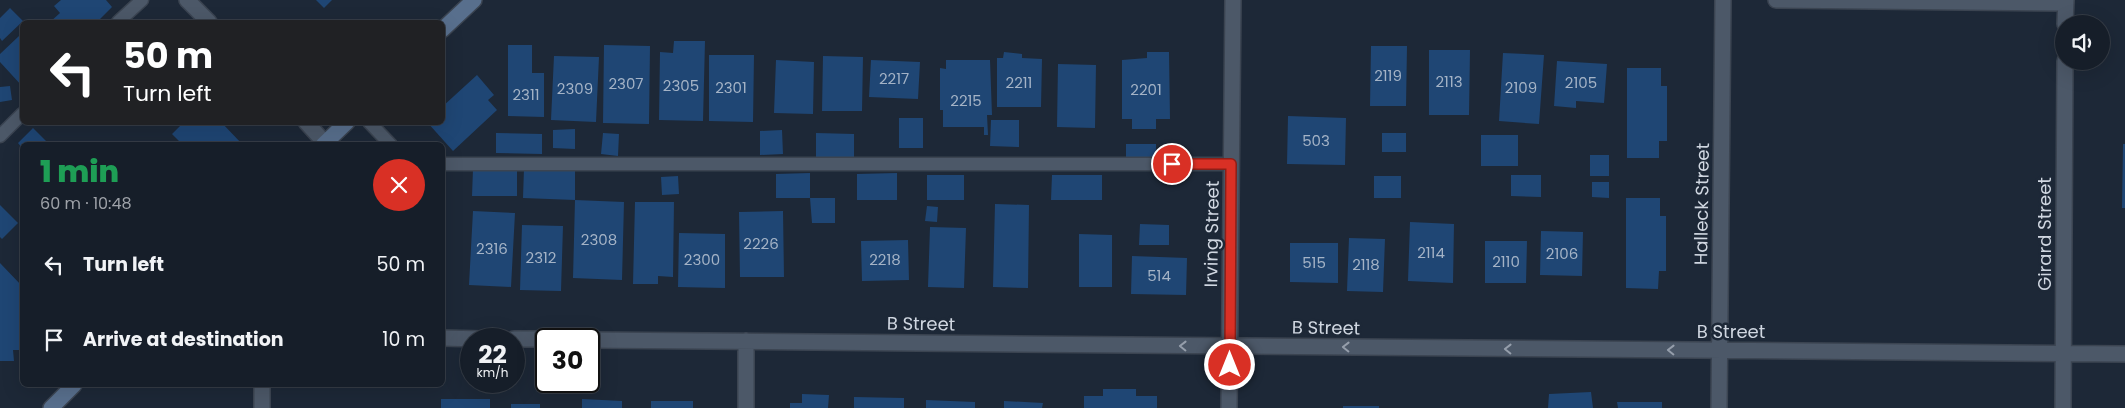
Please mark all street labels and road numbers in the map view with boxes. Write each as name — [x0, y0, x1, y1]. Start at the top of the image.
street label: Halleck Street — [1688, 143, 1715, 265]
street label: Girard Street — [2032, 177, 2057, 291]
street label: Irving Street — [1198, 180, 1225, 288]
street label: B Street — [887, 310, 955, 337]
street label: B Street — [1292, 314, 1360, 341]
street label: B Street — [1697, 319, 1765, 344]

